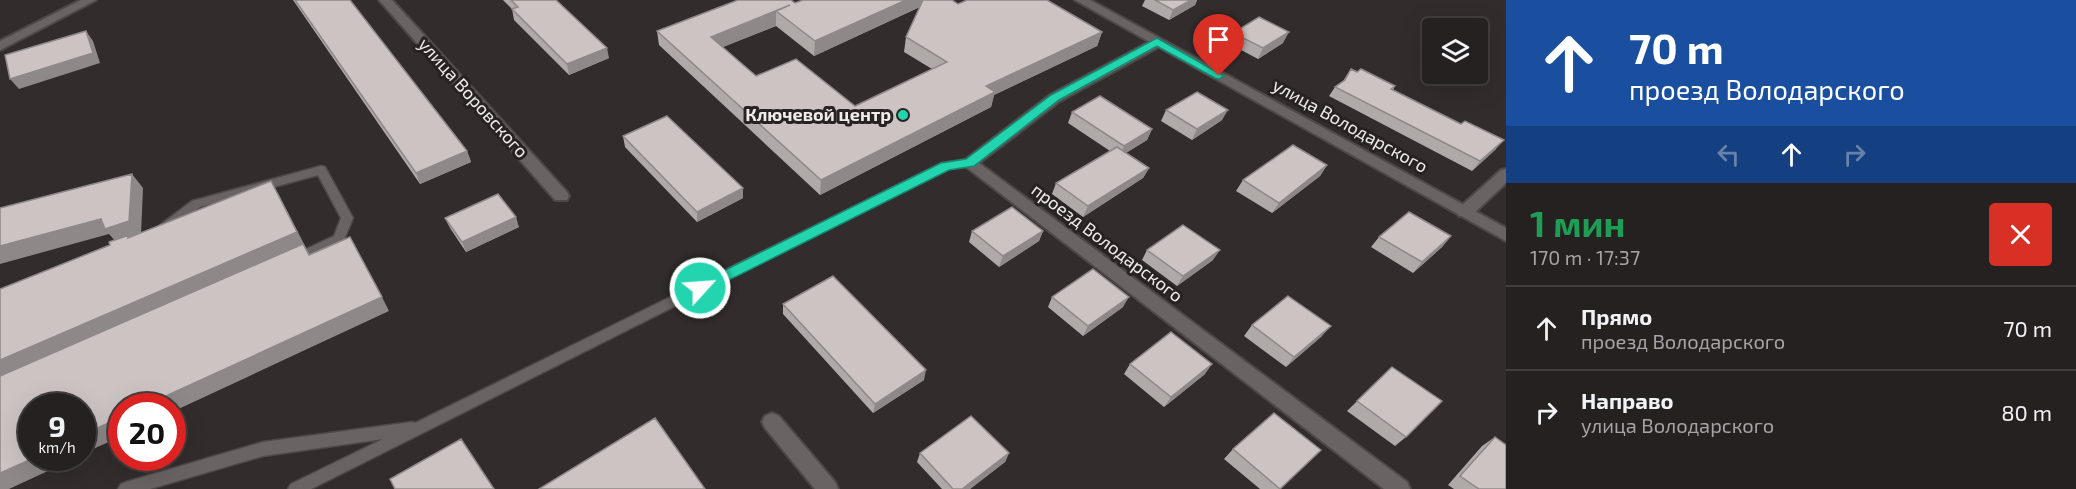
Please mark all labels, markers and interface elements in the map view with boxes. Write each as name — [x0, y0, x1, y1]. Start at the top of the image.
pin — [1193, 14, 1244, 76]
map controls — [1422, 18, 1488, 84]
button: layers — [1422, 18, 1488, 84]
text: 70 m — [1629, 22, 1724, 72]
icon: arrive — [1202, 23, 1235, 56]
icon: ahead — [1530, 24, 1608, 102]
street label: улица Воровского — [414, 33, 533, 162]
street label: улица Володарского — [1269, 73, 1432, 177]
text: проезд Володарского — [1629, 73, 1905, 105]
place label: Ключевой центр — [745, 103, 891, 125]
marker: Ключевой центр — [896, 108, 910, 122]
icon: left — [1712, 138, 1745, 171]
icon: ahead — [1775, 138, 1808, 171]
icon: right — [1838, 138, 1871, 171]
street label: проезд Володарского — [1028, 178, 1188, 306]
text: 1 мин — [1530, 201, 1625, 244]
button: close — [1989, 203, 2052, 266]
text: 170 m · 17:37 — [1530, 245, 1640, 269]
position arrow — [668, 256, 732, 320]
text: Прямо — [1581, 303, 1652, 329]
icon: ahead — [1530, 312, 1563, 345]
text: 70 m — [2003, 315, 2052, 341]
text: проезд Володарского — [1581, 329, 1785, 353]
text: Направо — [1581, 387, 1674, 413]
speed limit sign: 20 — [108, 393, 186, 471]
icon: right — [1530, 396, 1563, 429]
text: 80 m — [2001, 399, 2052, 425]
text: 9 — [48, 407, 66, 443]
text: улица Володарского — [1581, 413, 1774, 437]
text: km/h — [38, 438, 76, 456]

